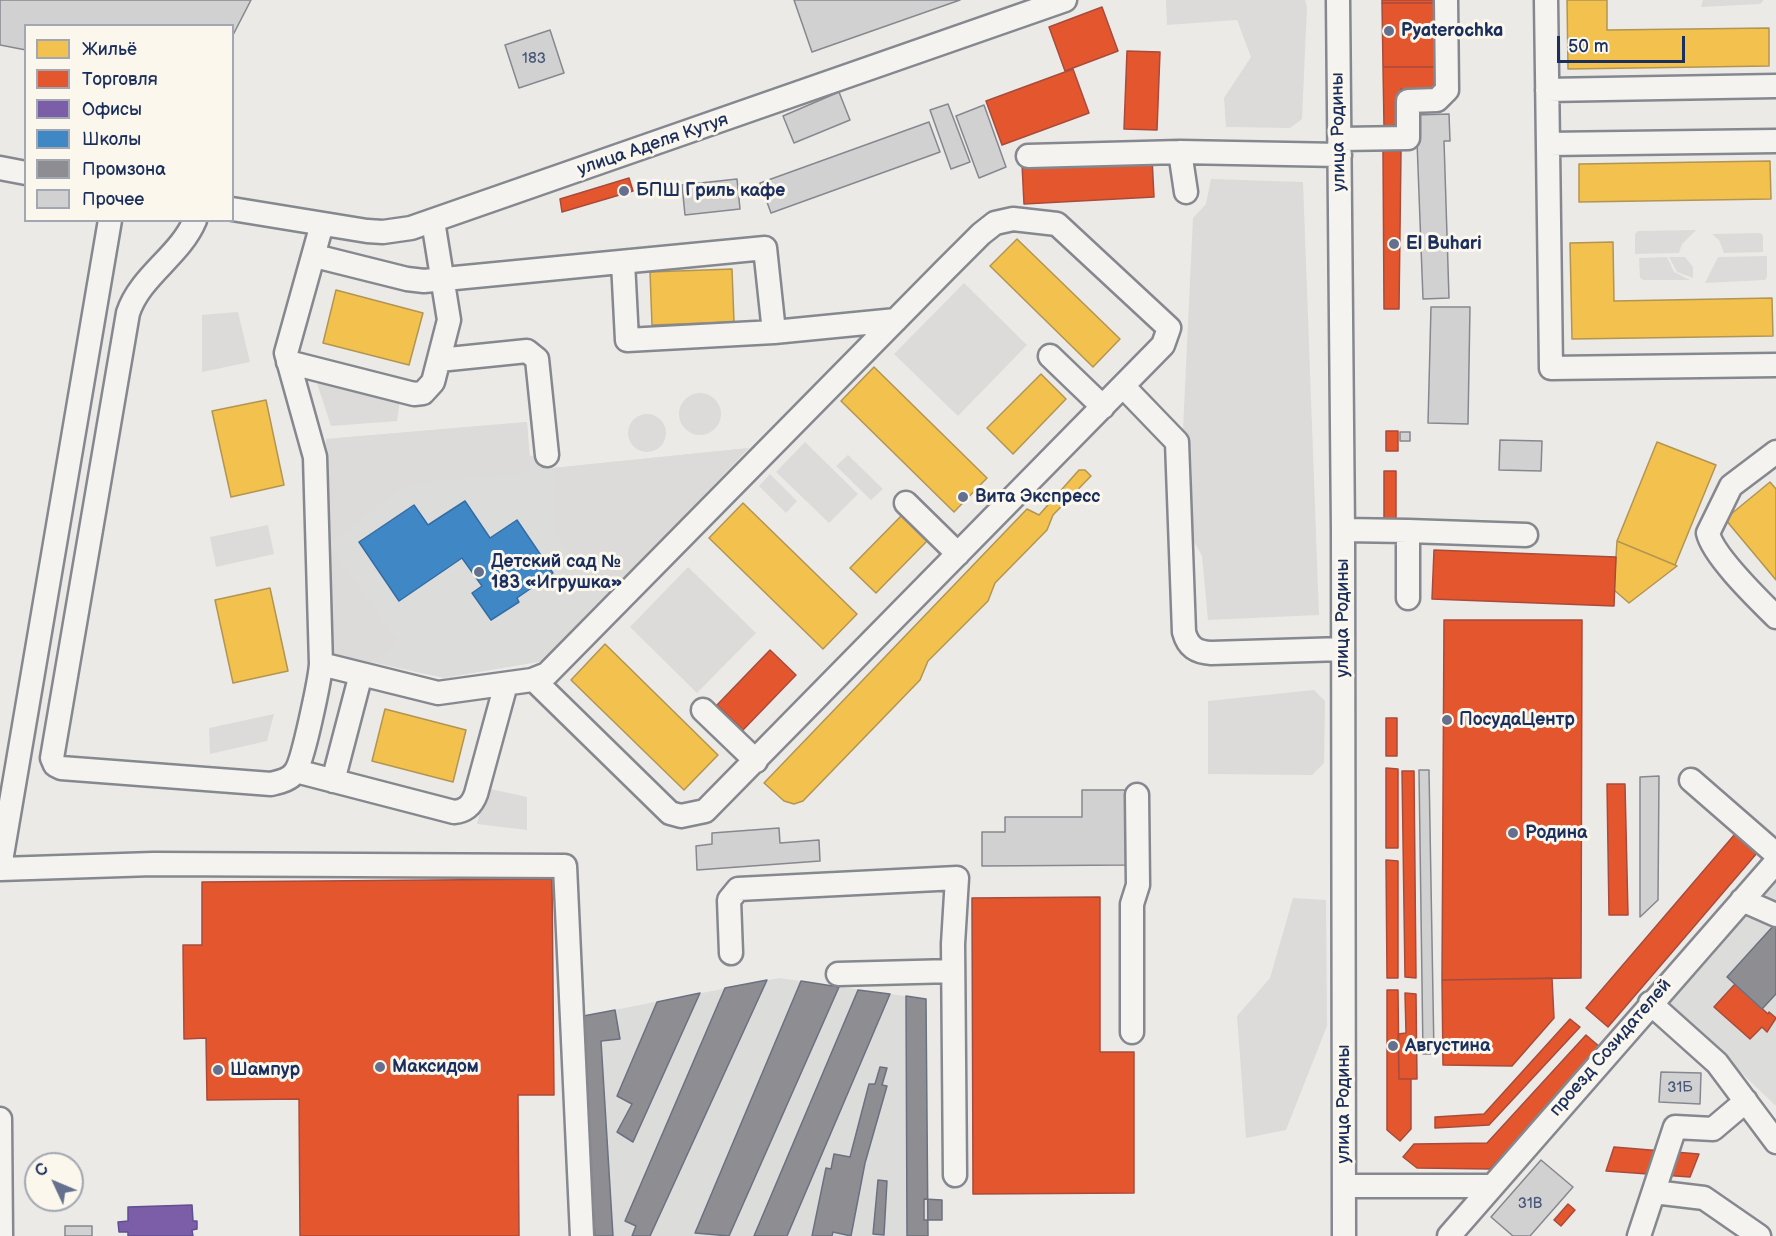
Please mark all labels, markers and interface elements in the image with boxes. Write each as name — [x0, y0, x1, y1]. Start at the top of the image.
place label: Pyaterochka — [1401, 20, 1503, 42]
legend — [24, 24, 234, 222]
marker: Pyaterochka — [1382, 24, 1396, 38]
scale bar — [1560, 24, 1688, 62]
text: 50 m — [1568, 36, 1609, 57]
text: Жильё — [82, 39, 137, 60]
house number: 183 — [522, 50, 546, 68]
text: Торговля — [82, 69, 158, 90]
street label: улица Родины — [1327, 72, 1351, 192]
text: Офисы — [82, 99, 142, 120]
street label: улица Аделя Кутуя — [575, 109, 731, 181]
text: Школы — [82, 129, 141, 150]
text: Промзона — [82, 159, 166, 180]
place label: БПШ Гриль кафе — [636, 180, 785, 202]
marker: БПШ Гриль кафе — [617, 184, 631, 198]
text: Прочее — [82, 189, 144, 210]
place label: El Buhari — [1406, 233, 1482, 255]
marker: El Buhari — [1387, 237, 1401, 251]
place label: Вита Экспресс — [975, 486, 1100, 508]
marker: Вита Экспресс — [956, 490, 970, 504]
place label: Детский сад № 183 «Игрушка» — [491, 551, 623, 594]
street label: улица Родины — [1332, 558, 1354, 678]
marker: Детский сад № 183 «Игрушка» — [472, 565, 486, 579]
place label: ПосудаЦентр — [1459, 709, 1575, 731]
marker: ПосудаЦентр — [1440, 713, 1454, 727]
place label: Родина — [1525, 822, 1588, 844]
marker: Родина — [1506, 826, 1520, 840]
street label: проезд Созидателей — [1545, 975, 1677, 1121]
place label: Августина — [1405, 1035, 1490, 1057]
marker: Августина — [1386, 1039, 1400, 1053]
street label: улица Родины — [1333, 1044, 1355, 1164]
place label: Максидом — [392, 1056, 479, 1078]
place label: Шампур — [230, 1059, 300, 1081]
marker: Максидом — [373, 1060, 387, 1074]
marker: Шампур — [211, 1063, 225, 1077]
house number: 31Б — [1667, 1079, 1693, 1097]
north arrow — [24, 1152, 84, 1212]
text: С — [31, 1160, 53, 1181]
house number: 31В — [1518, 1195, 1542, 1213]

